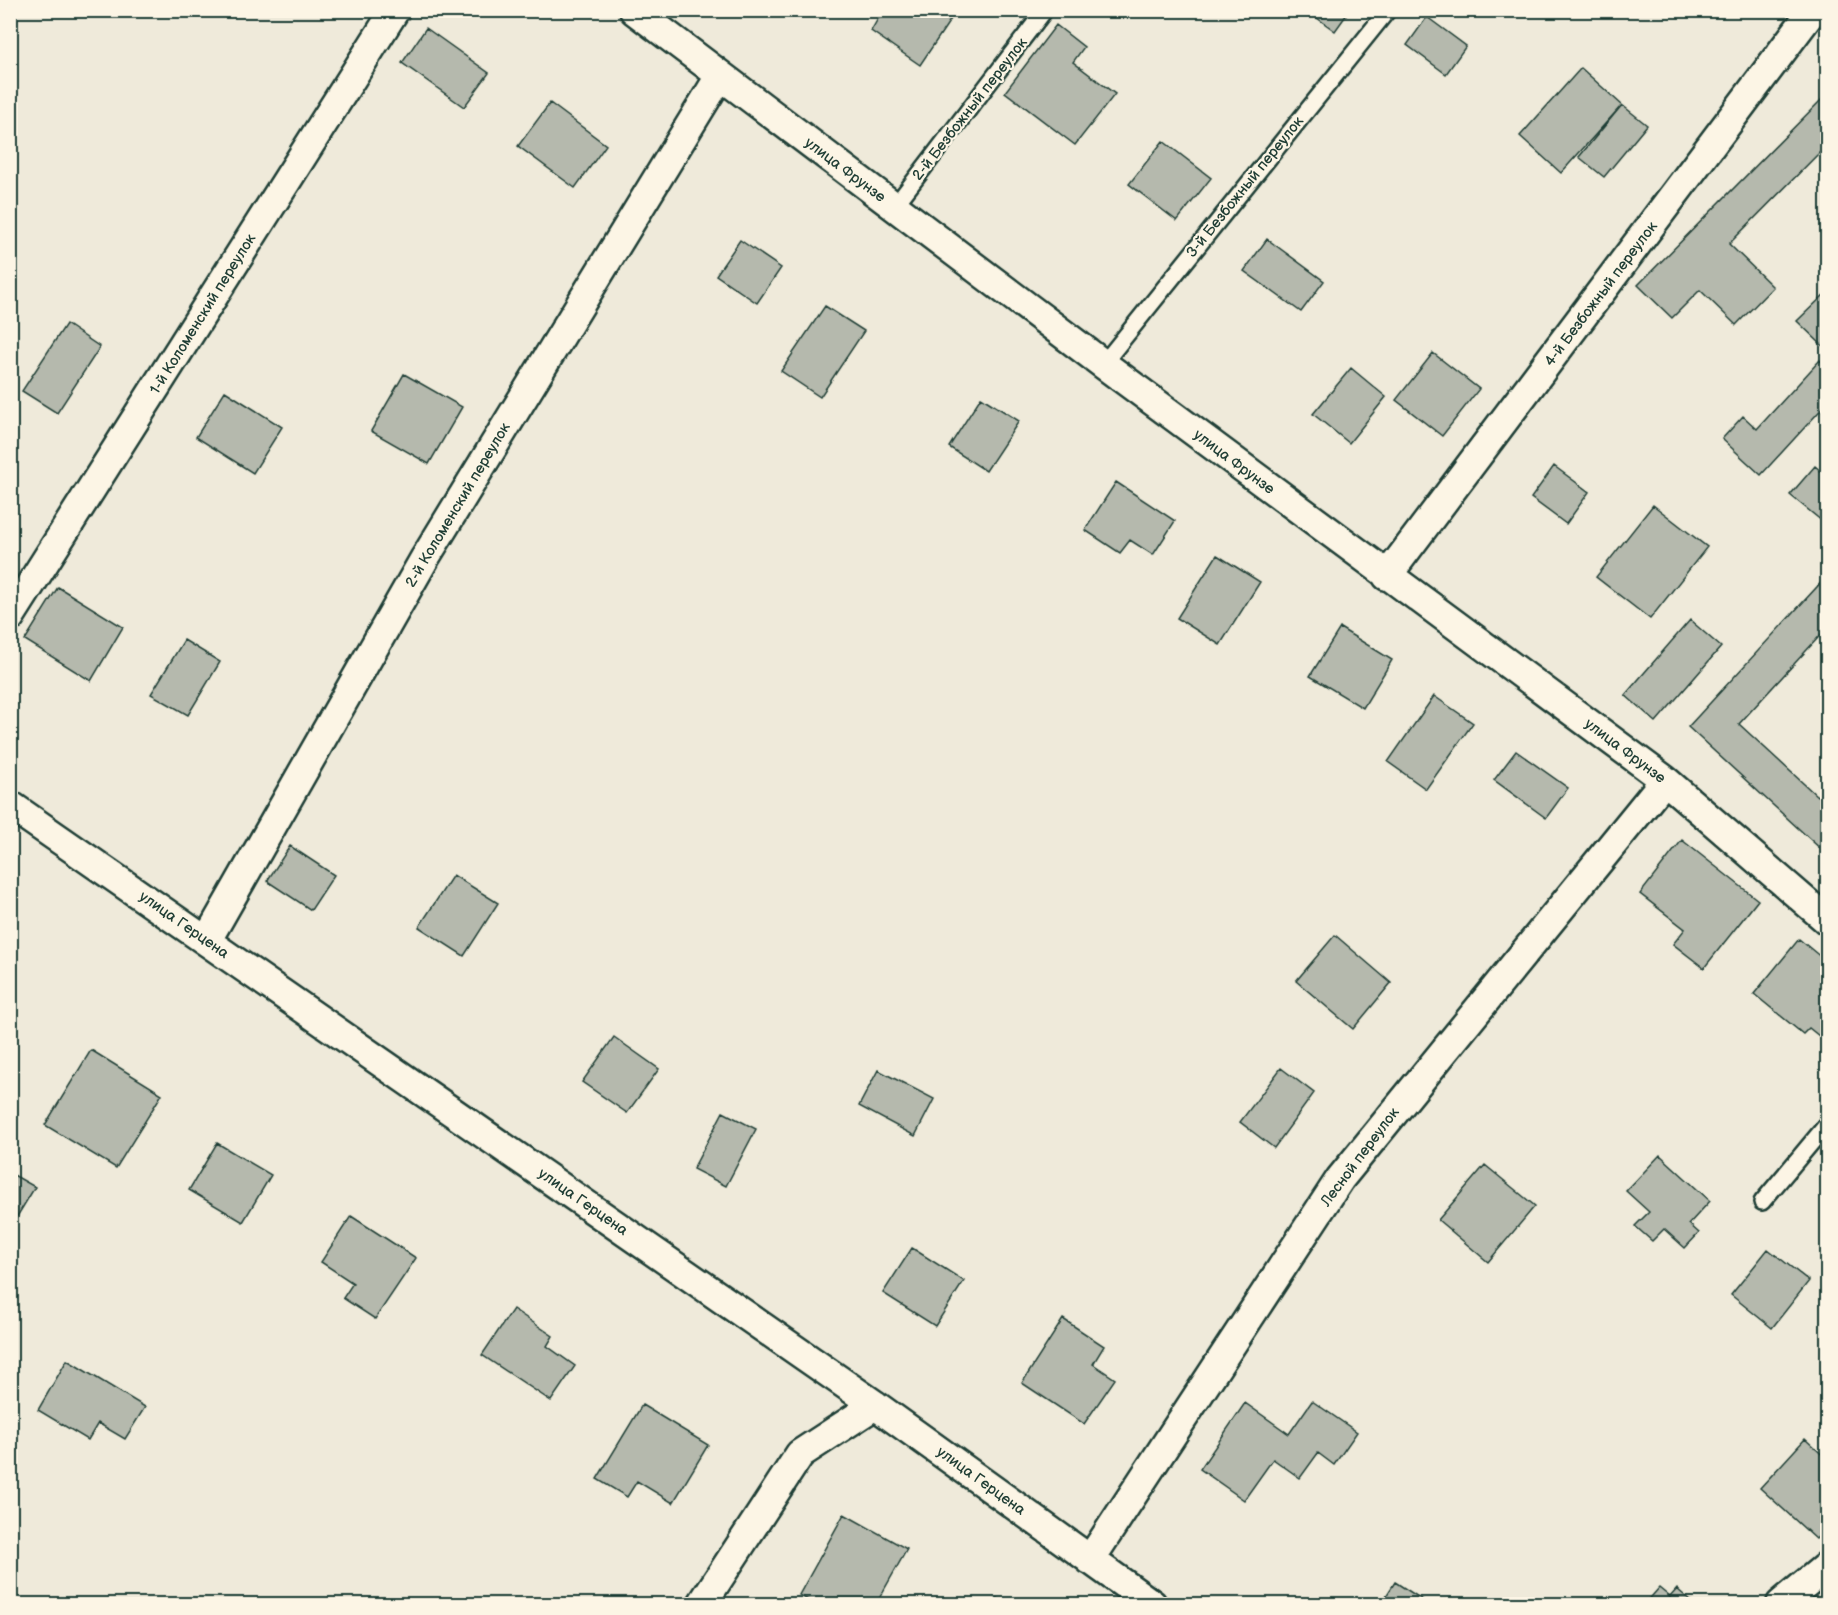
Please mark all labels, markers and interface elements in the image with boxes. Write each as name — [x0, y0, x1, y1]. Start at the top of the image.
street label: 2-й Безбожный переулок — [908, 34, 1032, 184]
street label: 3-й Безбожный переулок — [1182, 112, 1308, 262]
street label: улица Фрунзе — [801, 133, 889, 207]
street label: 4-й Безбожный переулок — [1540, 218, 1662, 370]
street label: 1-й Коломенский переулок — [146, 230, 260, 398]
street label: 2-й Коломенский переулок — [401, 419, 515, 591]
street label: улица Фрунзе — [1190, 425, 1278, 499]
street label: улица Фрунзе — [1581, 714, 1669, 788]
street label: улица Герцена — [135, 887, 233, 963]
street label: Лесной переулок — [1316, 1104, 1403, 1211]
street label: улица Герцена — [534, 1164, 632, 1240]
street label: улица Герцена — [933, 1442, 1029, 1520]

